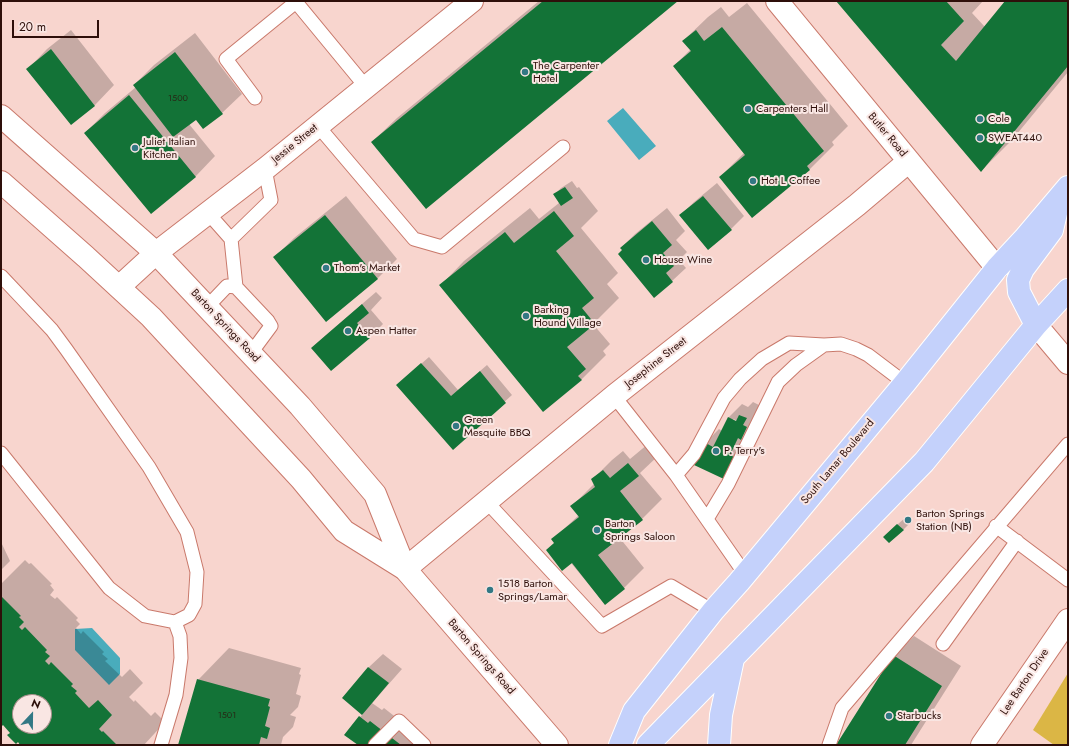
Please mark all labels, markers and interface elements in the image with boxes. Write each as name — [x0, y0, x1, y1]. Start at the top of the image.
scale bar — [14, 12, 101, 38]
text: 20 m — [19, 18, 46, 36]
place label: The Carpenter Hotel — [533, 59, 599, 85]
marker: The Carpenter Hotel — [520, 67, 530, 77]
house number: 1500 — [168, 94, 188, 104]
place label: Carpenters Hall — [756, 102, 828, 116]
marker: Carpenters Hall — [743, 104, 753, 114]
street label: Butler Road — [865, 110, 909, 160]
place label: Cole — [988, 112, 1010, 126]
marker: Cole — [975, 114, 985, 124]
street label: Jessie Street — [269, 121, 321, 167]
place label: SWEAT440 — [988, 131, 1042, 145]
marker: SWEAT440 — [975, 133, 985, 143]
place label: Juliet Italian Kitchen — [143, 135, 195, 161]
marker: Juliet Italian Kitchen — [130, 143, 140, 153]
place label: Hot L Coffee — [761, 174, 820, 188]
marker: Hot L Coffee — [748, 176, 758, 186]
place label: House Wine — [654, 253, 712, 267]
marker: House Wine — [641, 255, 651, 265]
place label: Thom's Market — [334, 261, 400, 275]
marker: Thom's Market — [321, 263, 331, 273]
street label: Barton Springs Road — [188, 287, 262, 365]
place label: Barking Hound Village — [534, 303, 601, 329]
marker: Barking Hound Village — [521, 311, 531, 321]
place label: Aspen Hatter — [356, 324, 417, 338]
marker: Aspen Hatter — [343, 326, 353, 336]
street label: Josephine Street — [623, 335, 689, 391]
place label: Green Mesquite BBQ — [464, 413, 530, 439]
street label: South Lamar Boulevard — [799, 417, 877, 507]
marker: Green Mesquite BBQ — [451, 421, 461, 431]
place label: P. Terry's — [724, 444, 765, 458]
marker: P. Terry's — [711, 446, 721, 456]
place label: Barton Springs Station (NB) — [916, 507, 984, 533]
marker: Barton Springs Station (NB) — [903, 515, 913, 525]
place label: Barton Springs Saloon — [605, 517, 675, 543]
marker: Barton Springs Saloon — [592, 525, 602, 535]
place label: 1518 Barton Springs/Lamar — [498, 577, 567, 603]
marker: 1518 Barton Springs/Lamar — [485, 585, 495, 595]
street label: Barton Springs Road — [445, 617, 517, 697]
street label: Lee Barton Drive — [998, 646, 1052, 718]
north arrow — [12, 694, 52, 734]
text: N — [29, 695, 43, 713]
place label: Starbucks — [897, 709, 941, 723]
house number: 1501 — [218, 711, 236, 721]
marker: Starbucks — [884, 711, 894, 721]

